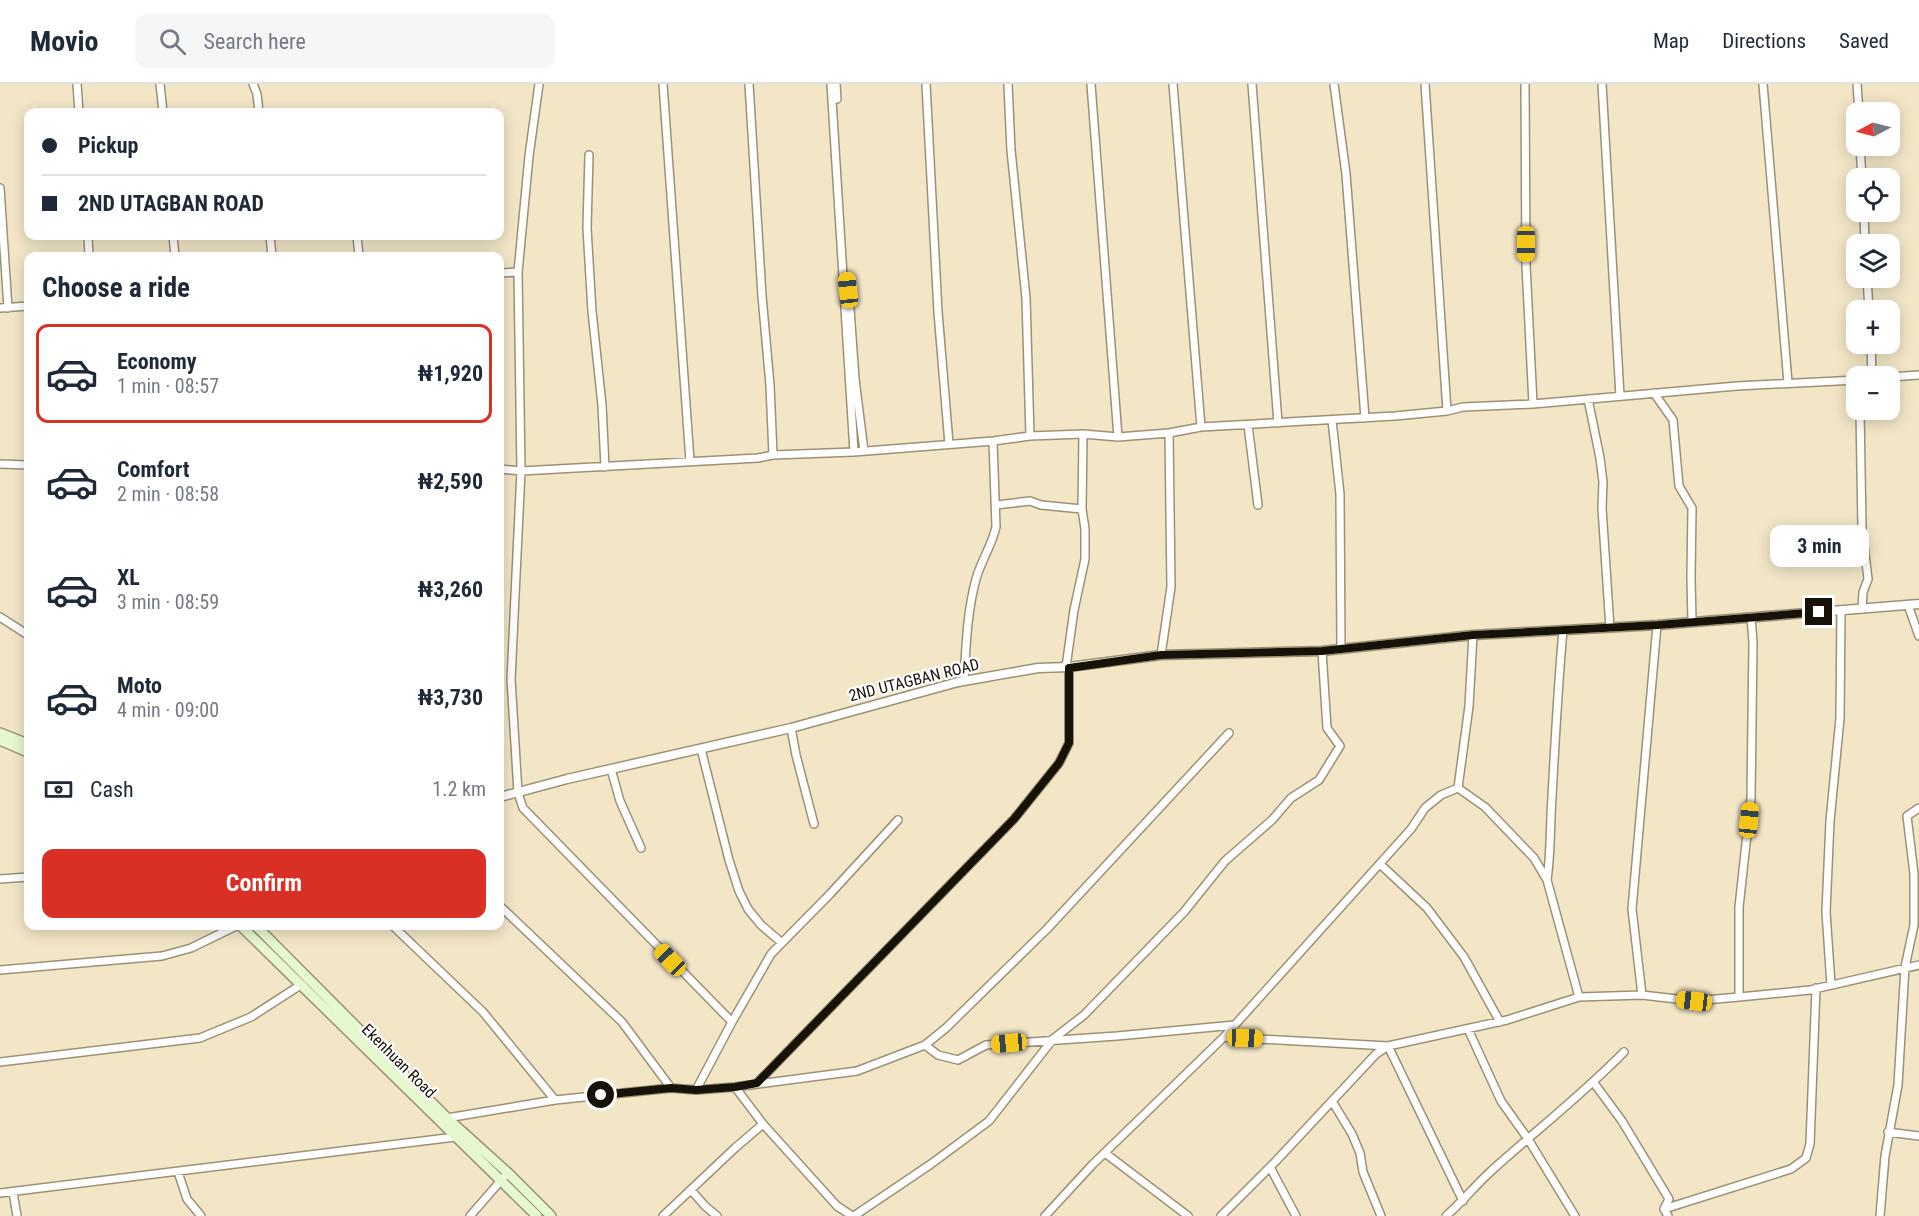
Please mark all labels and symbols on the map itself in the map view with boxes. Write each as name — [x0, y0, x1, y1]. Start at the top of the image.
north arrow — [1846, 102, 1900, 156]
car — [1517, 226, 1535, 262]
car — [837, 271, 859, 309]
callout: 3 min — [1770, 525, 1868, 567]
route end — [1805, 598, 1832, 625]
street label: 2ND UTAGBAN ROAD — [847, 655, 981, 705]
car — [1738, 801, 1760, 839]
car — [651, 941, 689, 979]
car — [1675, 990, 1713, 1012]
street label: Ekenhuan Road — [358, 1020, 440, 1102]
car — [1227, 1028, 1263, 1048]
car — [990, 1032, 1028, 1054]
route start — [587, 1081, 614, 1108]

